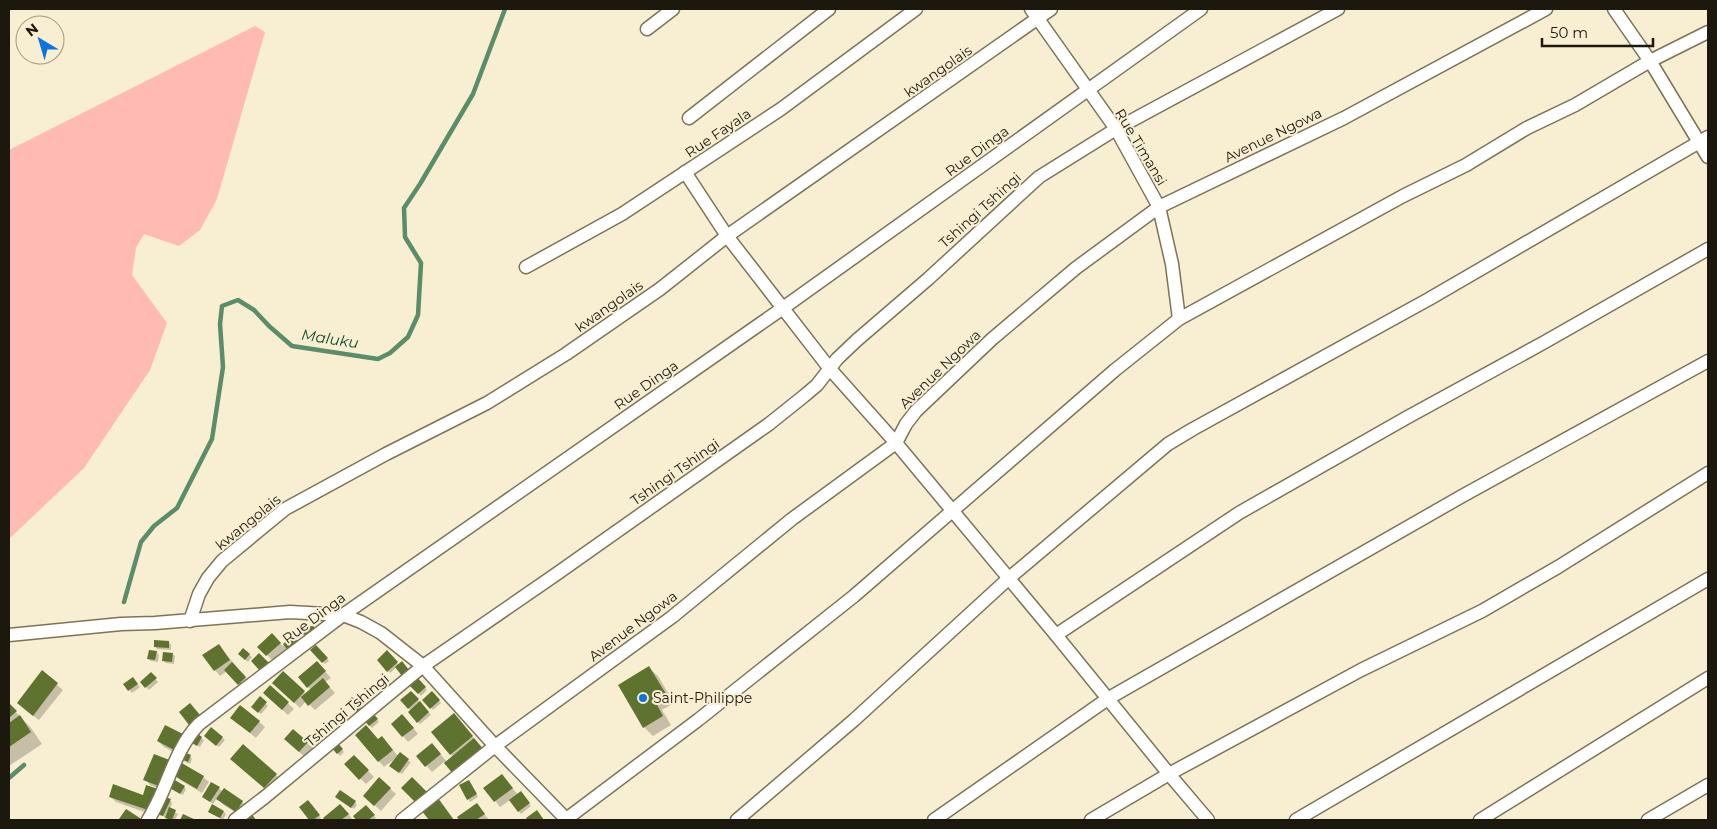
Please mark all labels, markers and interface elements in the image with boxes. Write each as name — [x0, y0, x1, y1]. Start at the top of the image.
north arrow — [15, 15, 65, 65]
scale bar — [1542, 15, 1653, 47]
text: N — [22, 19, 42, 40]
text: 50 m — [1550, 23, 1588, 42]
street label: kwangolais — [901, 41, 976, 101]
street label: Rue Fayala — [682, 104, 754, 162]
street label: Avenue Ngowa — [1221, 104, 1325, 166]
street label: Rue Timansi — [1111, 105, 1171, 189]
street label: Rue Dinga — [942, 122, 1012, 180]
street label: Tshingi Tshingi — [935, 168, 1025, 252]
street label: kwangolais — [572, 276, 647, 336]
water label: Maluku — [300, 325, 360, 352]
street label: Avenue Ngowa — [895, 326, 985, 412]
street label: Rue Dinga — [610, 356, 682, 414]
street label: Tshingi Tshingi — [627, 435, 723, 509]
street label: kwangolais — [212, 490, 284, 554]
street label: Avenue Ngowa — [585, 587, 681, 665]
street label: Rue Dinga — [279, 588, 349, 648]
street label: Tshingi Tshingi — [301, 670, 393, 750]
place label: Saint-Philippe — [653, 689, 752, 707]
marker: Saint-Philippe — [637, 692, 649, 704]

